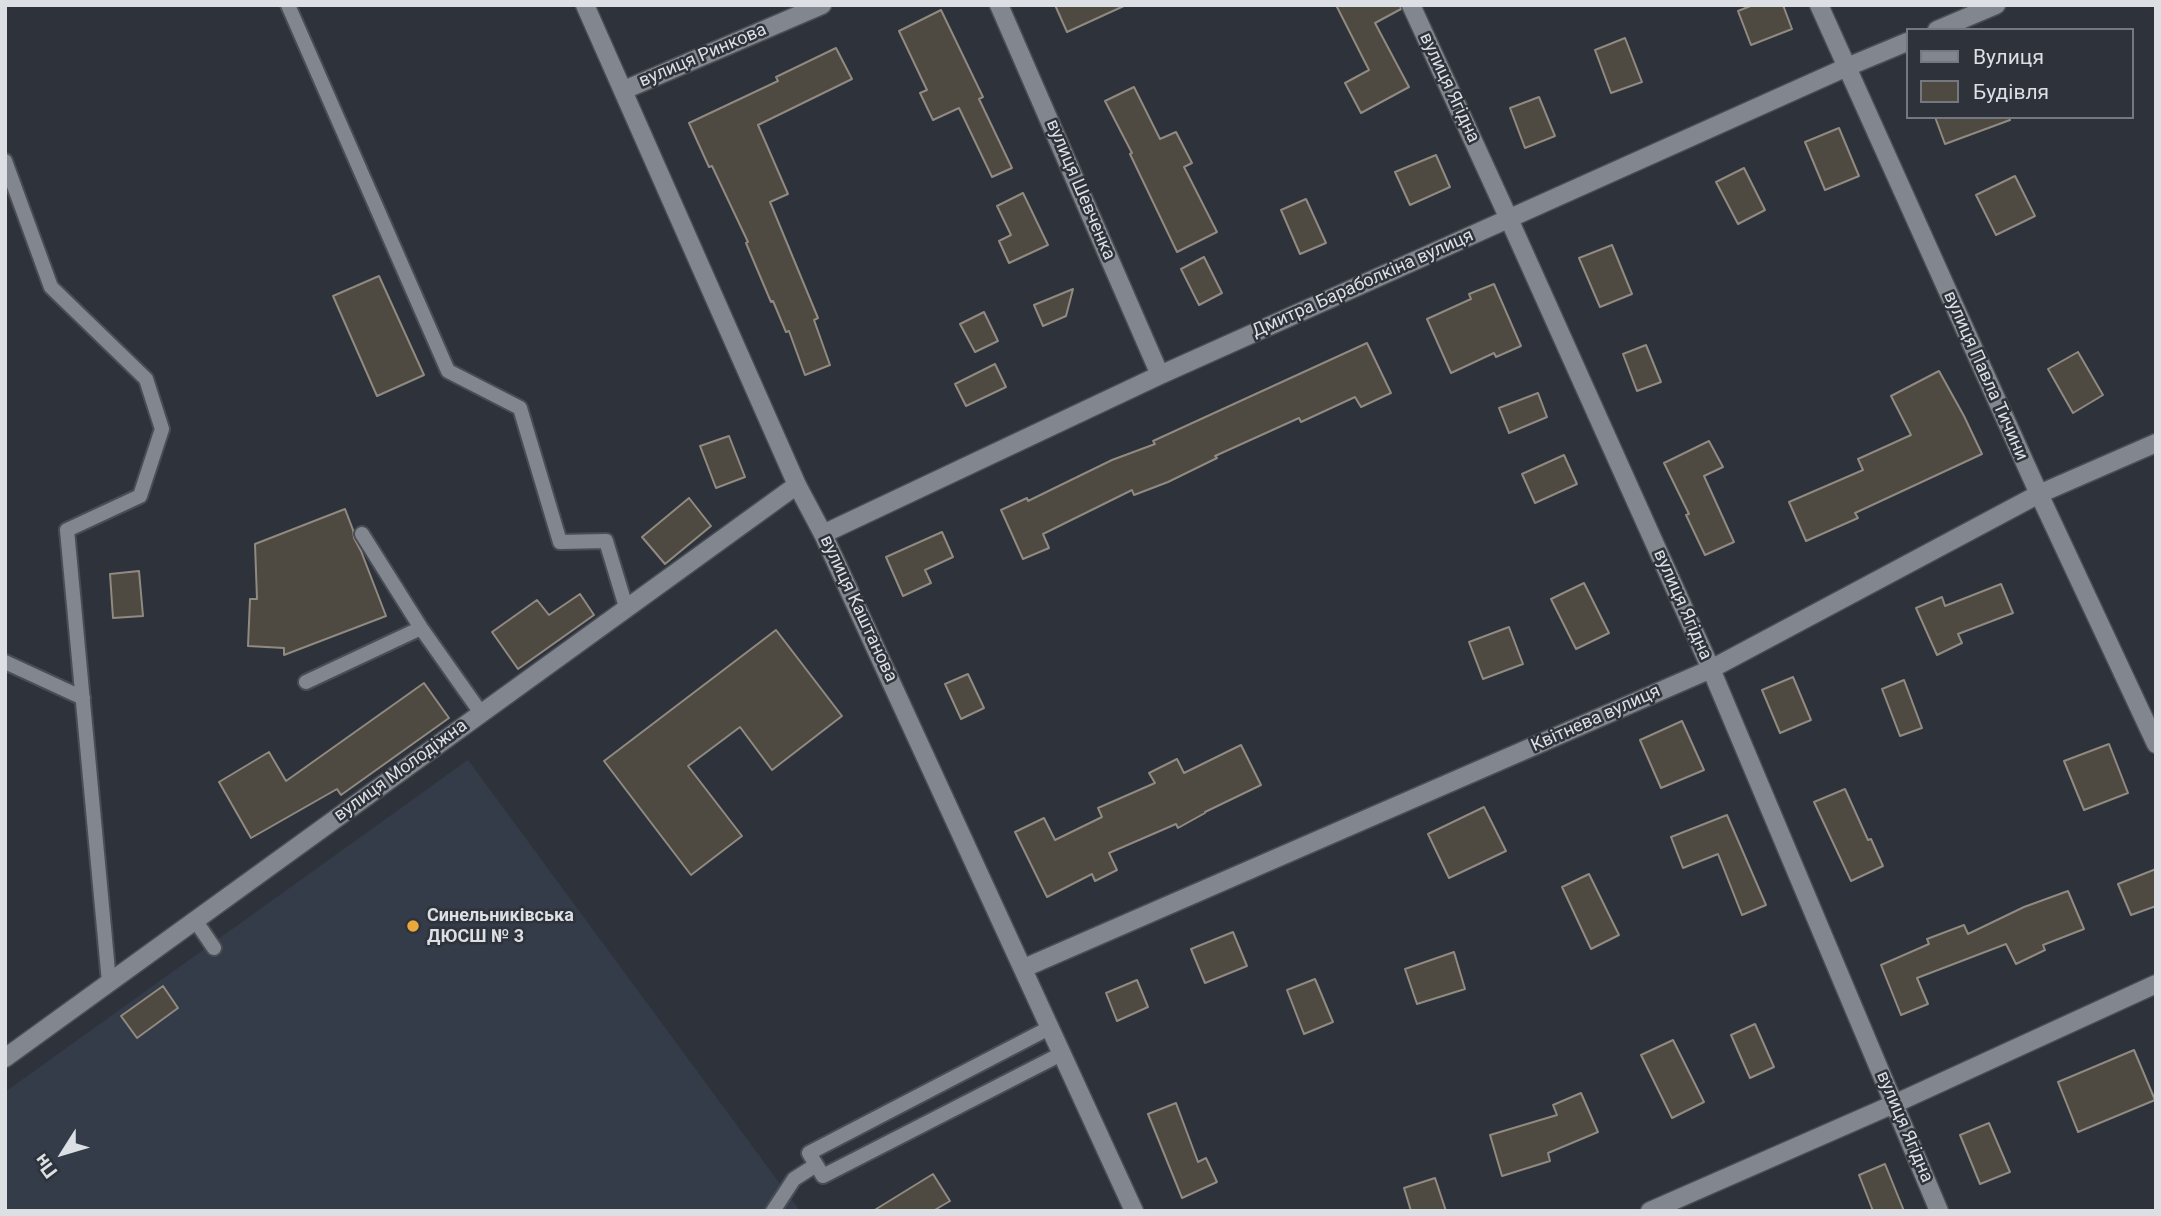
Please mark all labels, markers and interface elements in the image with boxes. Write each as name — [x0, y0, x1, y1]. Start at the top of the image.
street label: вулиця Ринкова — [636, 19, 770, 93]
legend — [1906, 28, 2133, 119]
street label: вулиця Ягідна — [1414, 30, 1484, 146]
text: Вулиця — [1973, 45, 2044, 69]
text: Будівля — [1973, 80, 2049, 104]
street label: вулиця Шевченка — [1041, 117, 1119, 263]
street label: Дмитра Бараболкіна вулиця — [1249, 225, 1477, 343]
street label: вулиця Павла Тичини — [1938, 288, 2032, 464]
street label: вулиця Каштанова — [815, 532, 901, 686]
street label: вулиця Ягідна — [1648, 546, 1716, 664]
street label: Квітнева вулиця — [1528, 681, 1664, 757]
street label: вулиця Молодіжна — [330, 715, 472, 827]
place label: Синельниківська ДЮСШ № 3 — [427, 905, 574, 948]
marker: Синельниківська ДЮСШ № 3 — [405, 918, 421, 934]
street label: вулиця Ягідна — [1871, 1068, 1937, 1186]
north arrow — [28, 1118, 98, 1188]
text: Пн — [29, 1149, 62, 1183]

